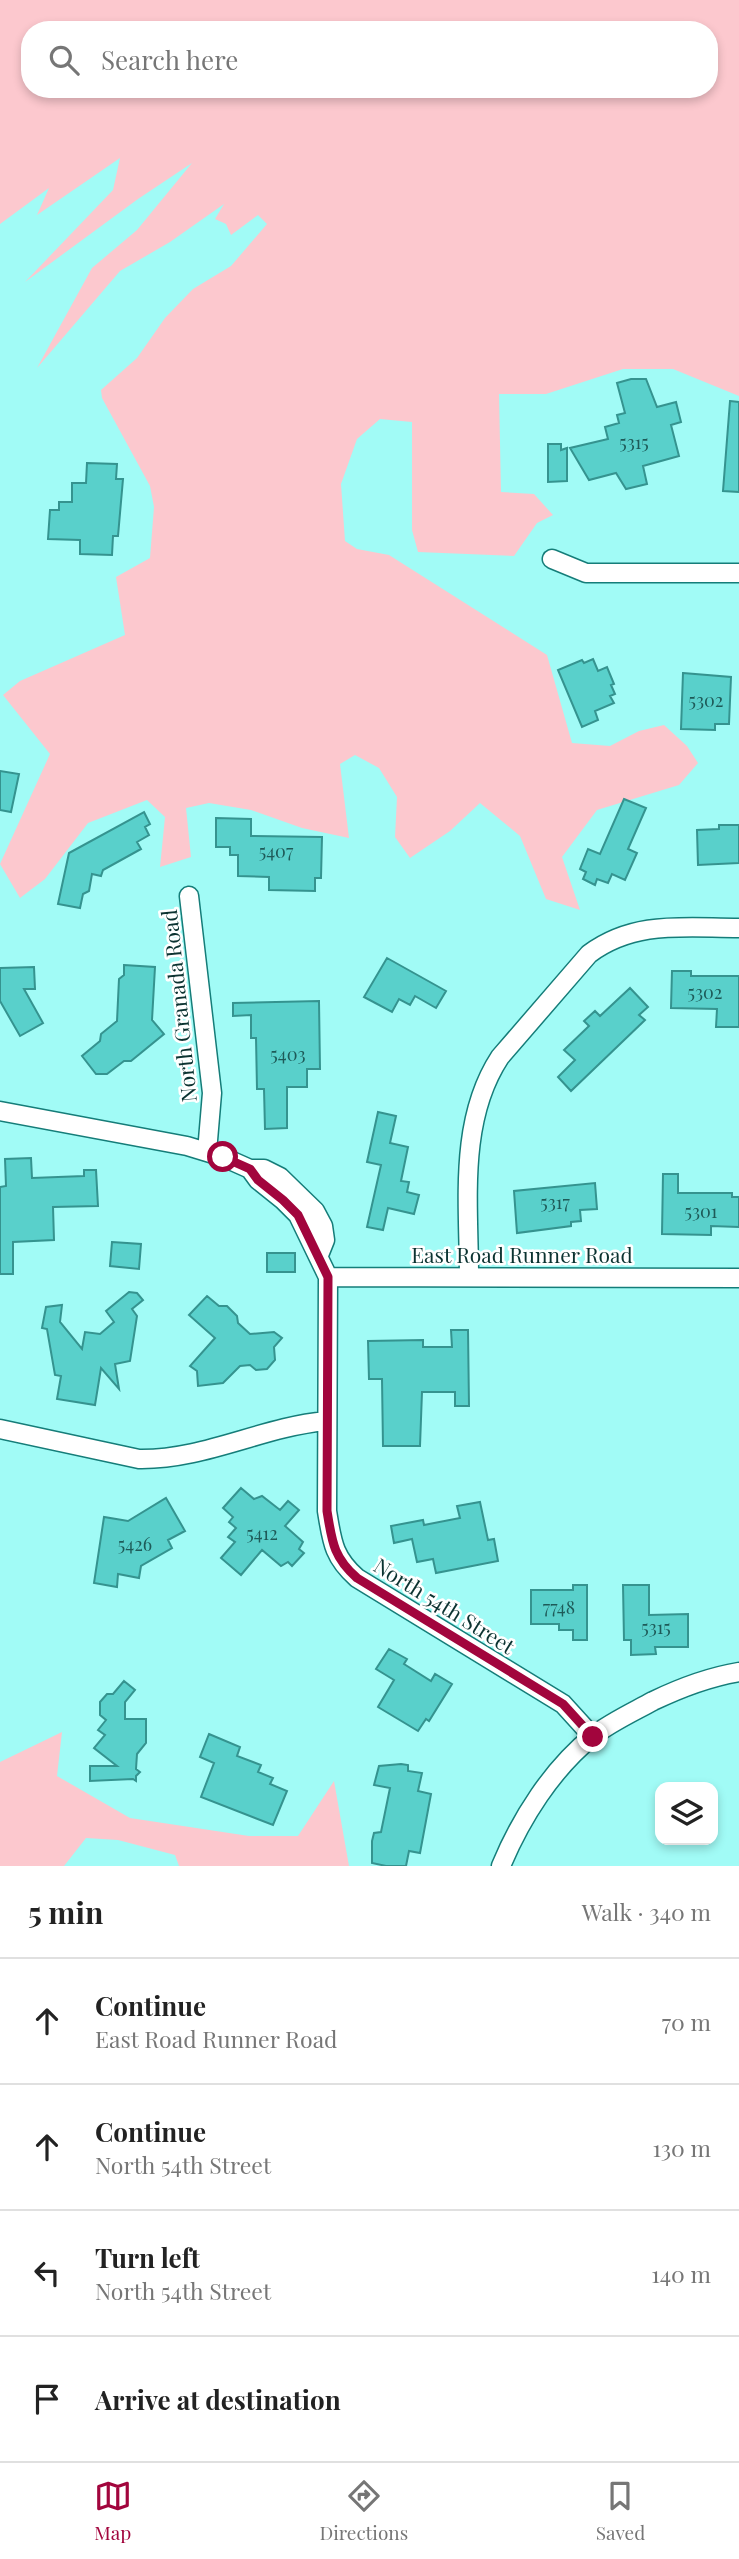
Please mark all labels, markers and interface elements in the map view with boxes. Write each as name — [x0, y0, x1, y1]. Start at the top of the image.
search box — [21, 21, 718, 98]
icon: search — [45, 41, 83, 79]
text: Search here — [101, 42, 238, 77]
house number: 5315 — [619, 430, 649, 454]
house number: 5302 — [688, 688, 724, 712]
house number: 5407 — [259, 839, 294, 863]
street label: North Granada Road — [154, 908, 202, 1104]
house number: 5302 — [687, 980, 723, 1004]
house number: 5403 — [270, 1042, 306, 1066]
route start — [207, 1141, 238, 1172]
house number: 5317 — [540, 1190, 570, 1214]
house number: 5301 — [684, 1199, 718, 1223]
street label: East Road Runner Road — [411, 1240, 633, 1268]
house number: 5412 — [246, 1521, 278, 1545]
house number: 5426 — [118, 1532, 152, 1556]
street label: North 54th Street — [369, 1551, 521, 1660]
house number: 7748 — [543, 1595, 575, 1619]
house number: 5315 — [641, 1615, 671, 1639]
route end — [577, 1721, 608, 1752]
map controls — [655, 1782, 718, 1845]
button: layers — [655, 1782, 718, 1845]
text: 5 min — [28, 1892, 103, 1932]
text: Walk · 340 m — [582, 1896, 711, 1927]
text: Continue — [95, 1988, 206, 2023]
icon: ahead — [28, 2002, 66, 2040]
text: 70 m — [662, 2006, 711, 2037]
text: East Road Runner Road — [95, 2023, 337, 2054]
text: Continue — [95, 2114, 206, 2149]
icon: ahead — [28, 2128, 66, 2166]
text: 130 m — [653, 2132, 711, 2163]
text: North 54th Street — [95, 2149, 271, 2180]
text: Turn left — [95, 2240, 200, 2275]
icon: left — [28, 2254, 66, 2292]
text: 140 m — [651, 2258, 711, 2289]
text: North 54th Street — [95, 2275, 271, 2306]
icon: arrive — [28, 2380, 66, 2418]
text: Arrive at destination — [95, 2382, 341, 2417]
tab: Map — [94, 2477, 132, 2545]
tab: Directions — [319, 2477, 408, 2545]
tab: Saved — [596, 2477, 645, 2545]

